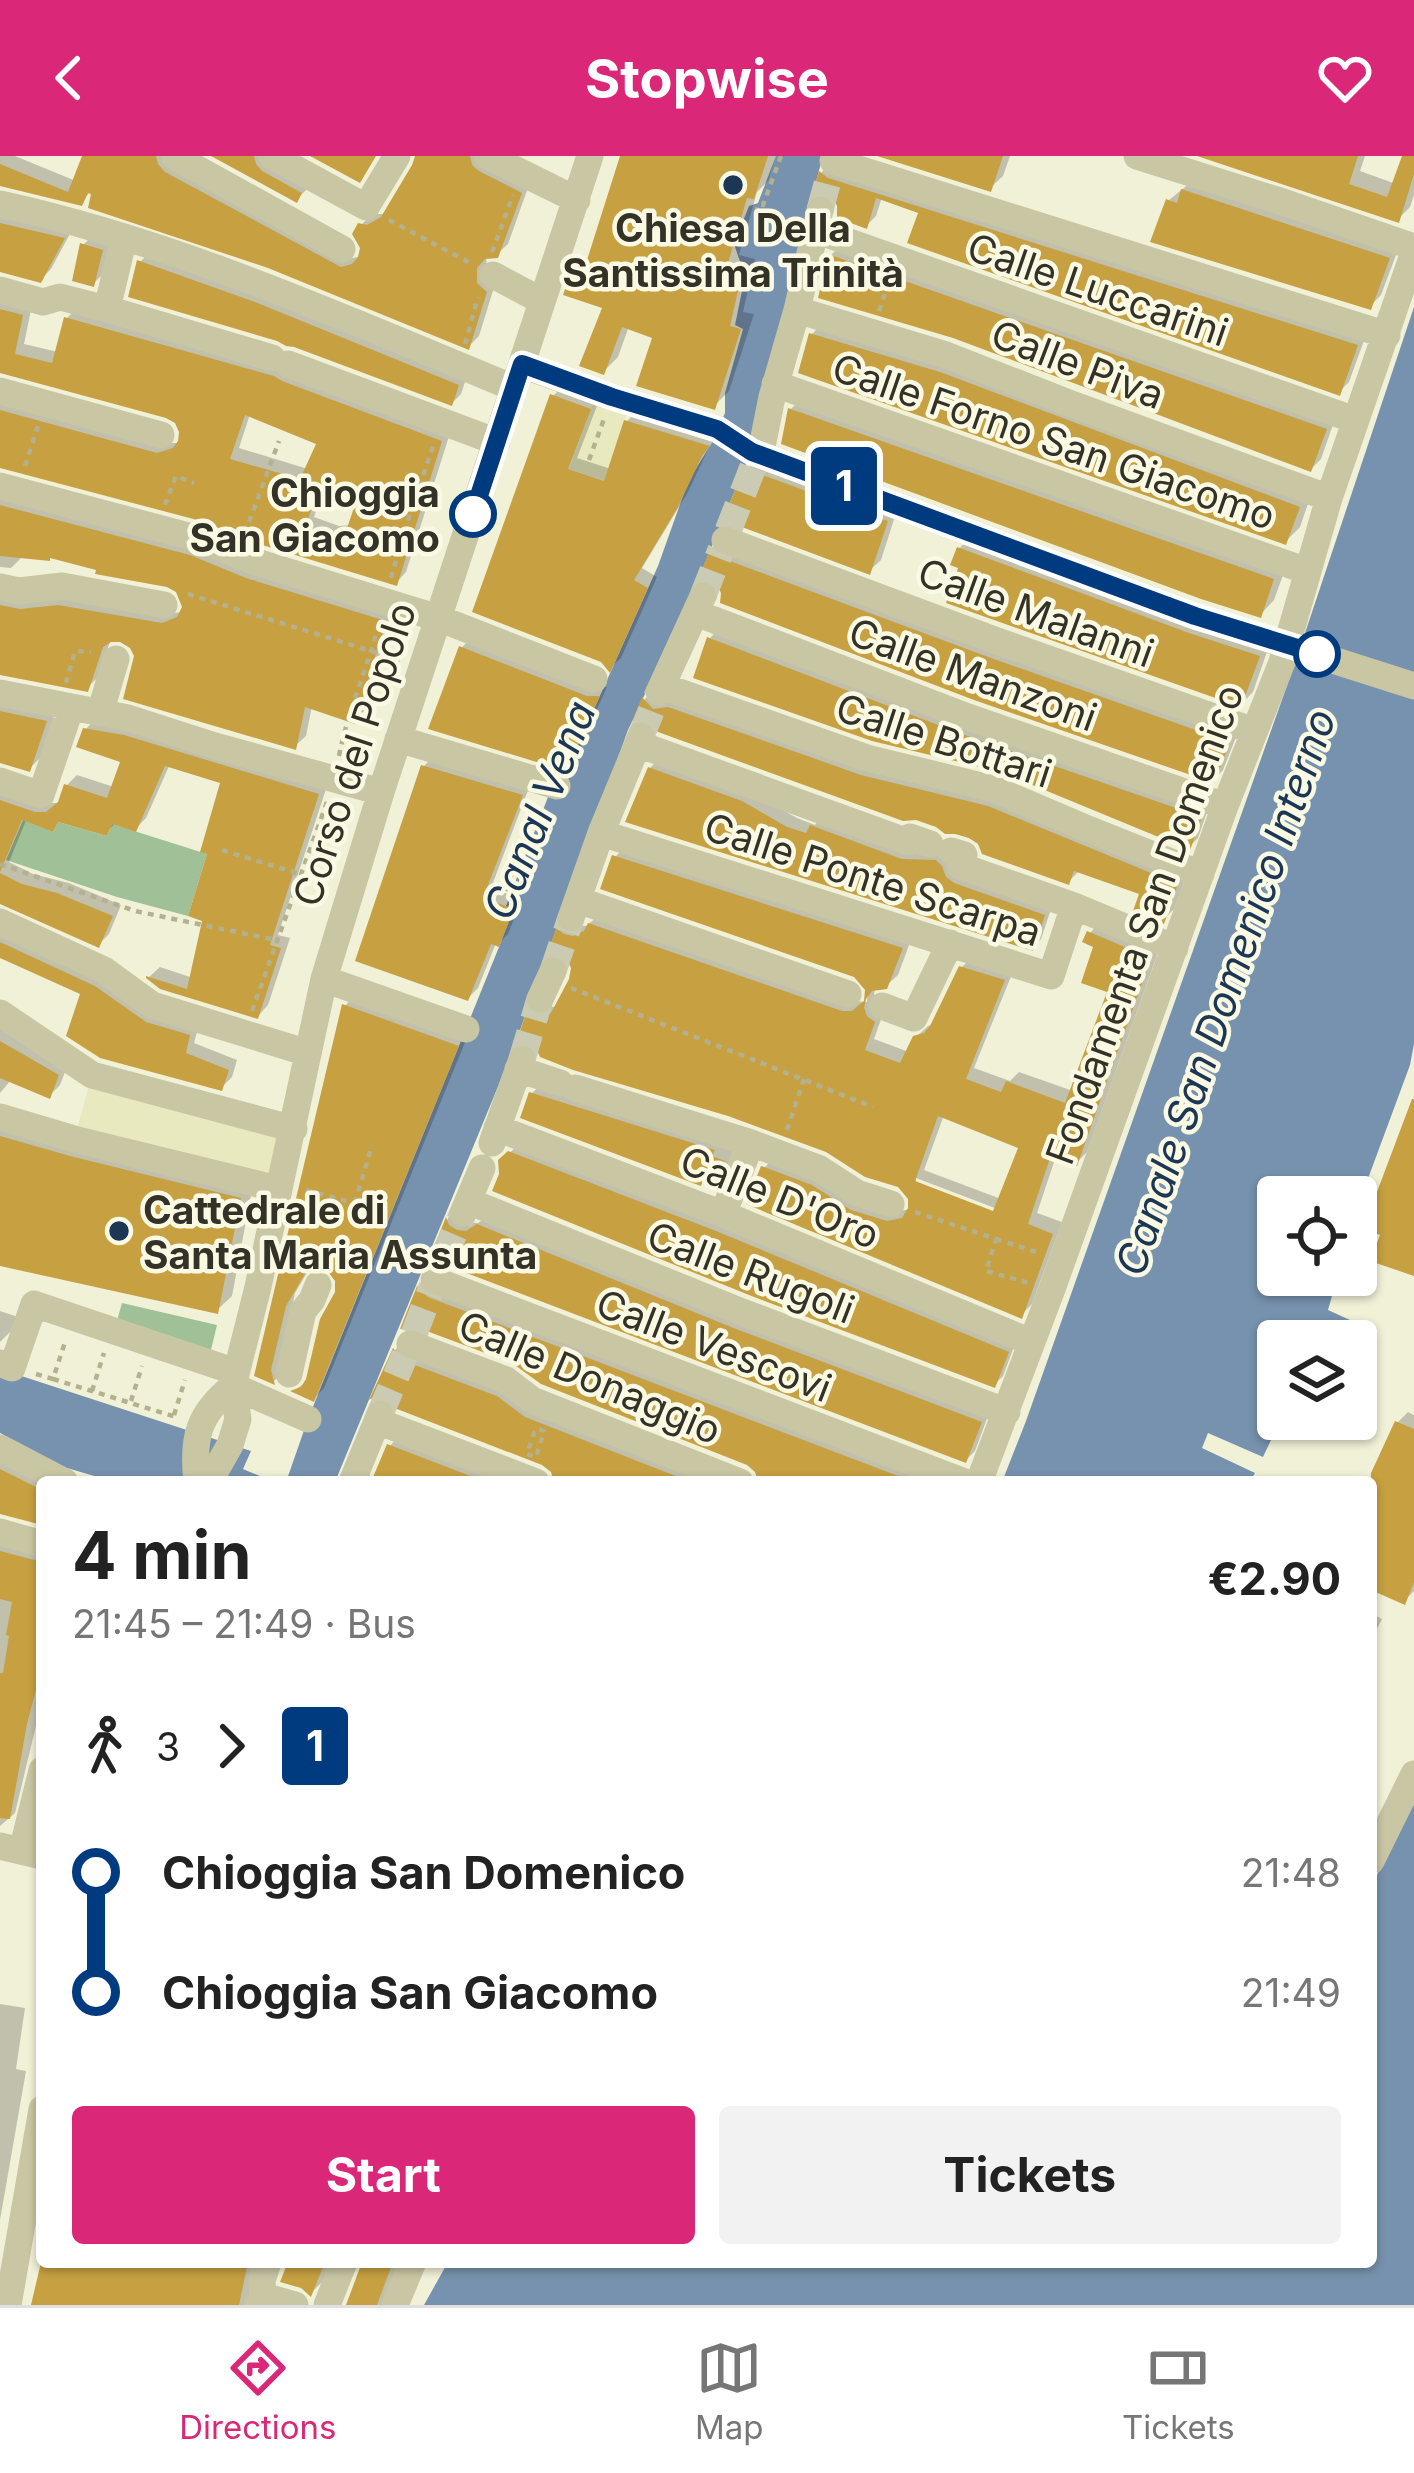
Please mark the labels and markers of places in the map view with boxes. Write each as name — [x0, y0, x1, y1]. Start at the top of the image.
marker: Chiesa Della Santissima Trinità — [720, 172, 746, 198]
place label: Chiesa Della Santissima Trinità — [562, 204, 904, 296]
place label: Chioggia San Giacomo — [189, 469, 440, 561]
marker: Chioggia San Giacomo — [451, 492, 495, 536]
unlabelled marker — [1295, 632, 1339, 676]
place label: Cattedrale di Santa Maria Assunta — [143, 1186, 537, 1278]
marker: Cattedrale di Santa Maria Assunta — [106, 1218, 132, 1244]

